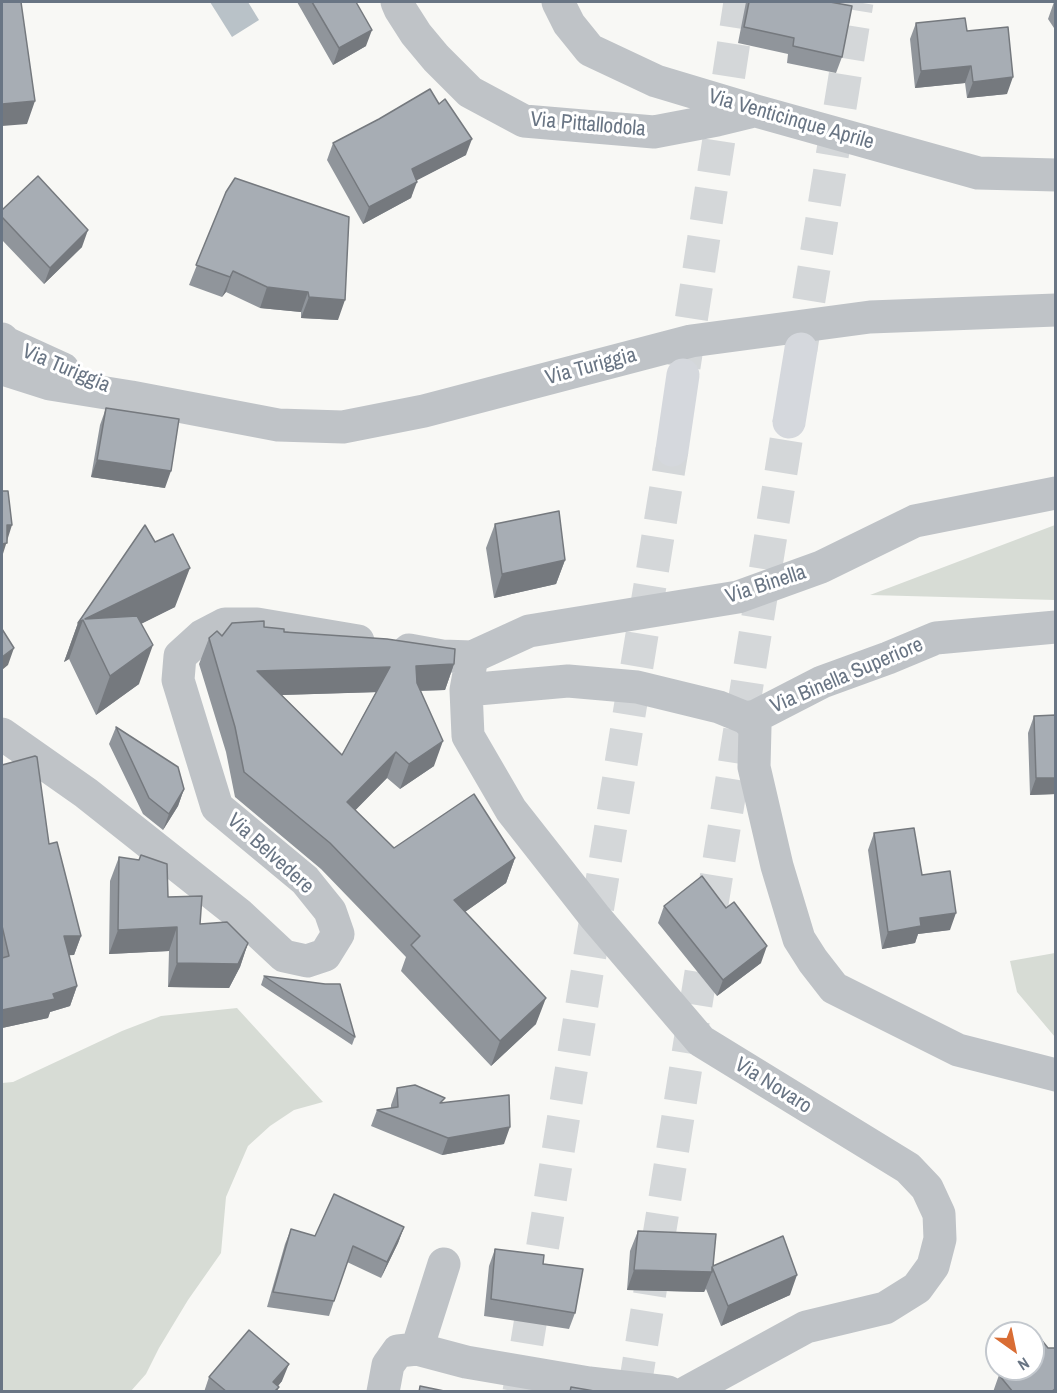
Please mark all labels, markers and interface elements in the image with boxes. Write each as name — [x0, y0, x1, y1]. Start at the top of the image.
street label: Via Venticinque Aprile — [705, 84, 877, 156]
street label: Via Pittallodola — [529, 107, 647, 143]
street label: Via Turiggia — [18, 339, 114, 399]
street label: Via Turiggia — [543, 343, 639, 391]
street label: Via Binella — [723, 560, 809, 610]
street label: Via Binella Superiore — [767, 632, 927, 720]
street label: Via Belvedere — [221, 809, 319, 899]
street label: Via Novaro — [730, 1053, 816, 1119]
north arrow — [985, 1321, 1045, 1381]
text: N — [1014, 1353, 1034, 1376]

